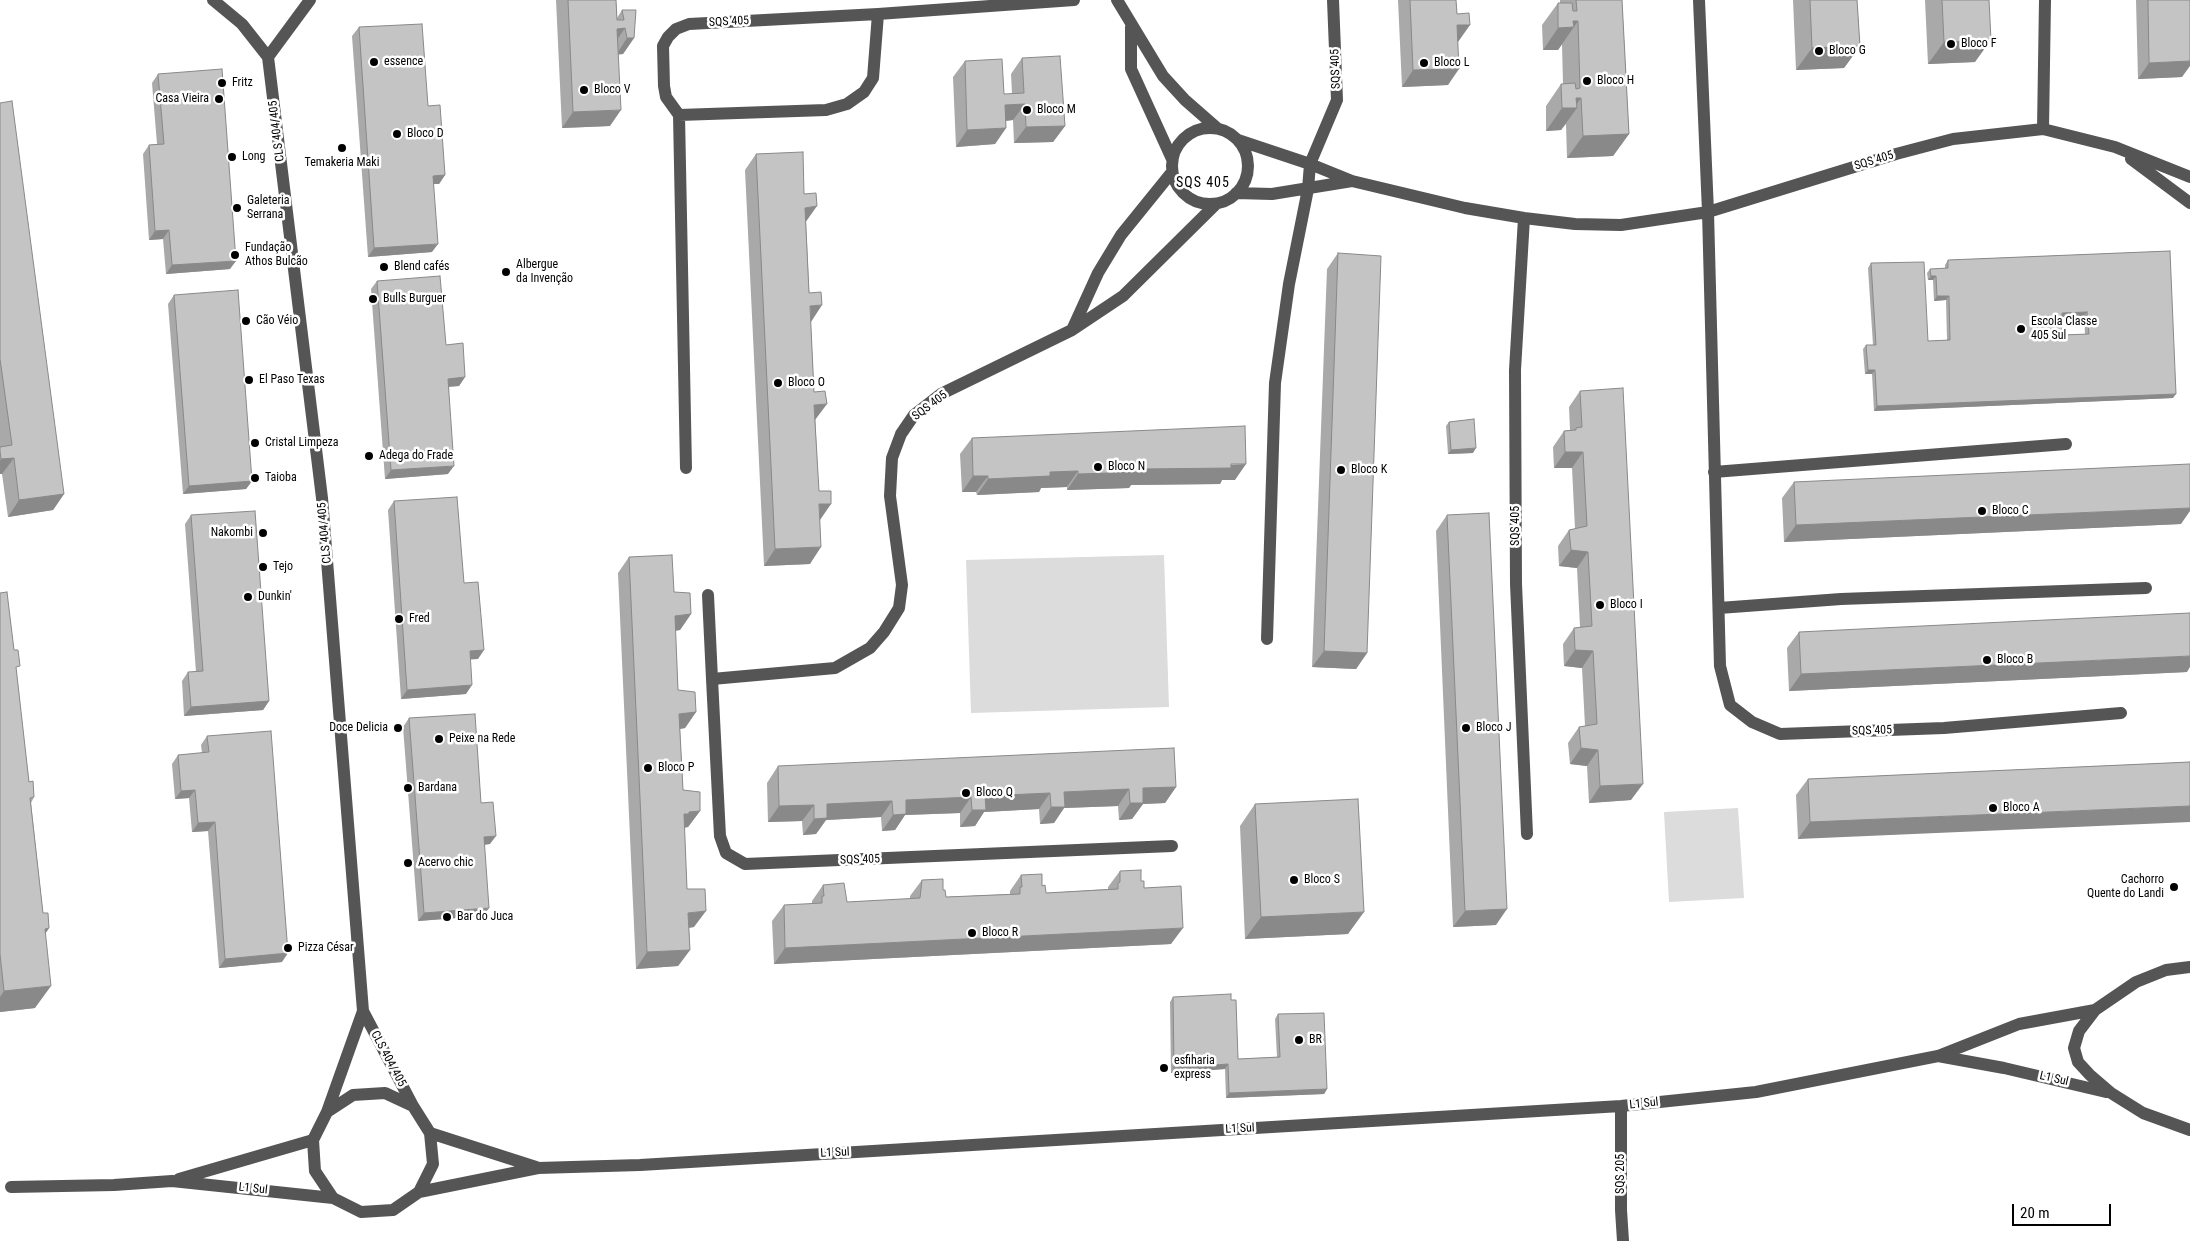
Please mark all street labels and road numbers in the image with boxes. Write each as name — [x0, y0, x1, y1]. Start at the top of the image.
street label: SQS 405 — [709, 14, 749, 30]
street label: SQS 405 — [1328, 49, 1344, 89]
street label: CLS 404/405 — [266, 100, 288, 162]
street label: SQS 405 — [1853, 148, 1895, 174]
street label: SQS 405 — [910, 388, 950, 424]
street label: CLS 404/405 — [315, 502, 335, 564]
street label: SQS 405 — [1509, 506, 1523, 546]
street label: SQS 405 — [1852, 723, 1892, 739]
street label: SQS 405 — [840, 852, 880, 868]
street label: CLS 404/405 — [367, 1028, 409, 1090]
street label: L1 Sul — [2038, 1069, 2070, 1089]
street label: L1 Sul — [1629, 1095, 1659, 1113]
street label: L1 Sul — [1225, 1121, 1255, 1137]
street label: L1 Sul — [820, 1145, 850, 1161]
street label: SQS 205 — [1614, 1154, 1628, 1194]
street label: L1 Sul — [238, 1180, 268, 1198]

